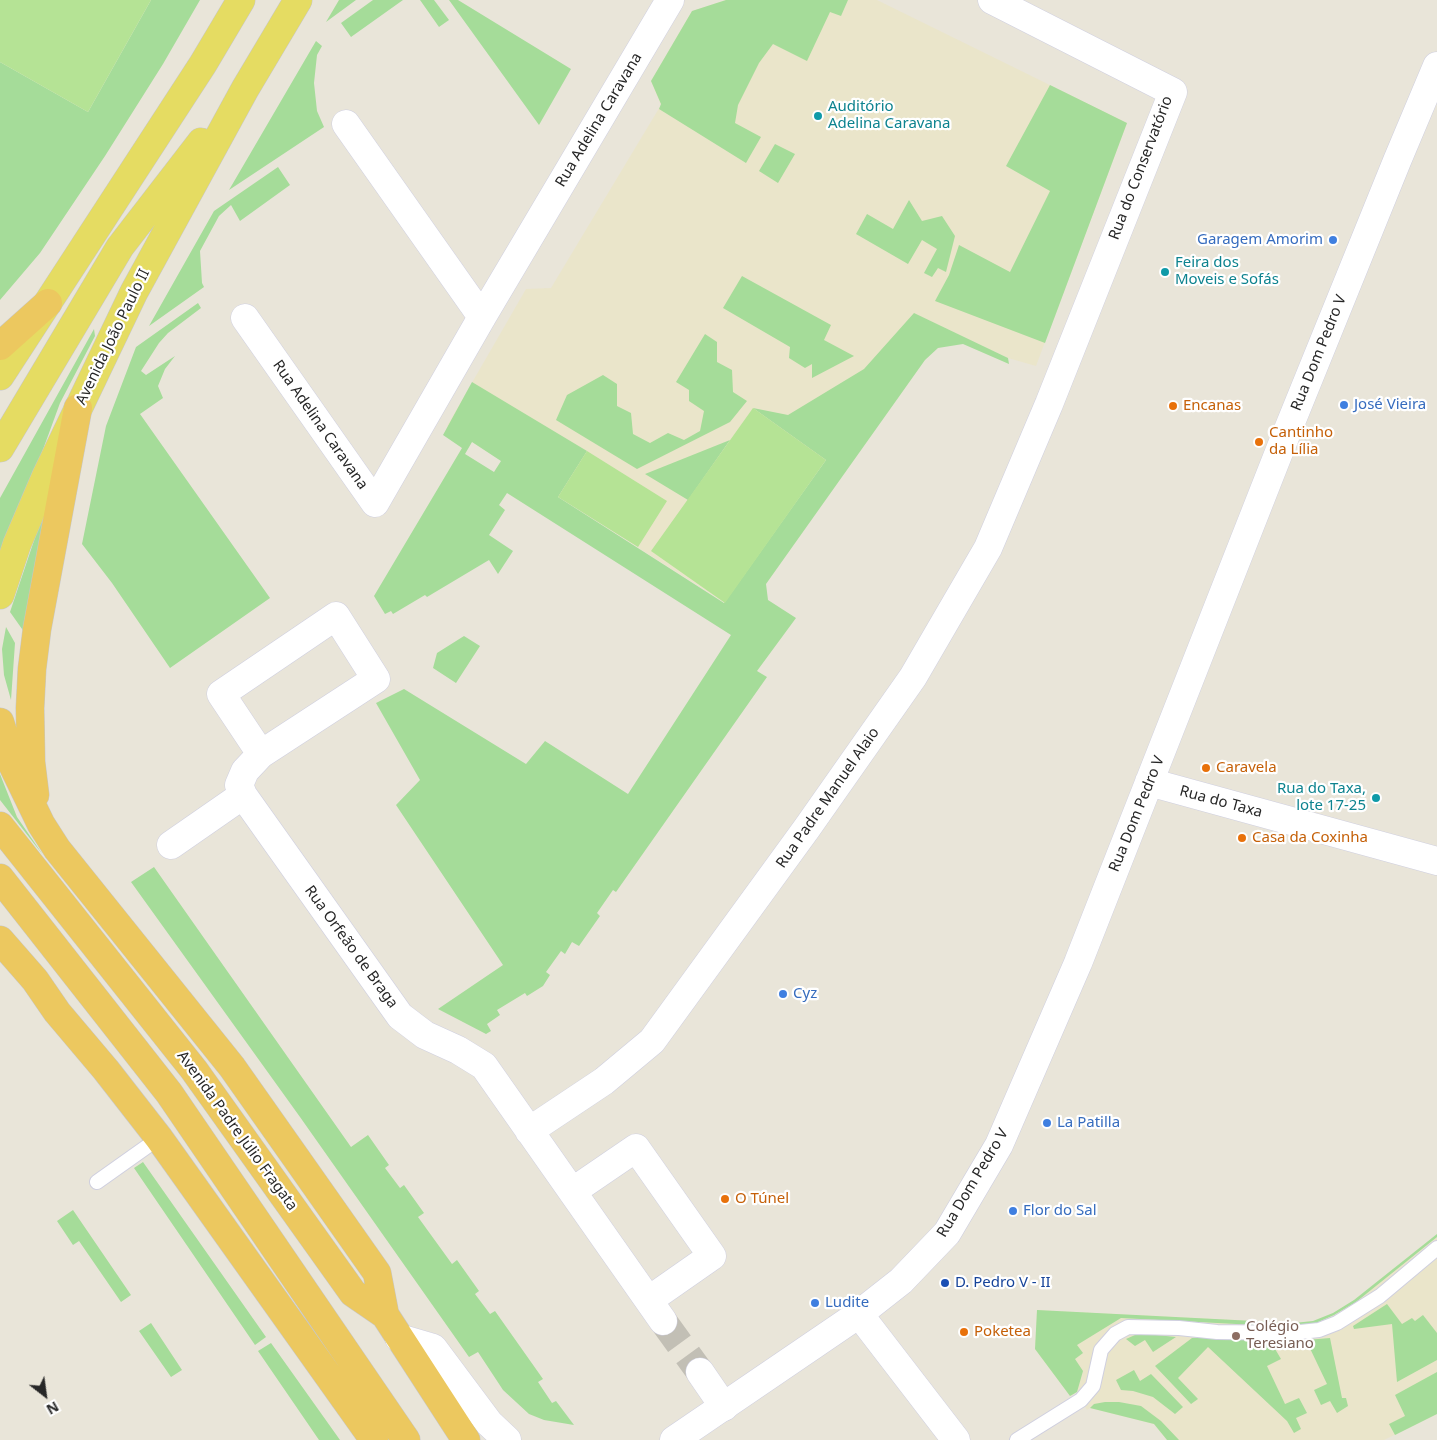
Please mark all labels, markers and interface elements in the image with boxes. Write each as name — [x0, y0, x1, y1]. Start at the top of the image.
street label: Rua Adelina Caravana — [552, 50, 646, 190]
street label: Rua do Conservatório — [1105, 94, 1177, 242]
place label: Auditório Adelina Caravana — [828, 98, 951, 133]
marker: Auditório Adelina Caravana — [812, 110, 824, 122]
place label: Garagem Amorim — [1197, 231, 1323, 249]
marker: Garagem Amorim — [1327, 234, 1339, 246]
place label: Feira dos Moveis e Sofás — [1175, 254, 1279, 289]
street label: Avenida João Paulo II — [72, 266, 154, 408]
marker: Feira dos Moveis e Sofás — [1159, 266, 1171, 278]
street label: Rua Dom Pedro V — [1288, 292, 1350, 414]
street label: Rua Adelina Caravana — [269, 357, 371, 493]
place label: José Vieira — [1354, 396, 1426, 414]
place label: Encanas — [1183, 397, 1241, 415]
marker: José Vieira — [1338, 399, 1350, 411]
marker: Encanas — [1167, 400, 1179, 412]
place label: Cantinho da Lília — [1269, 424, 1333, 459]
marker: Cantinho da Lília — [1253, 436, 1265, 448]
street label: Rua Padre Manuel Alaio — [773, 724, 883, 872]
street label: Rua Dom Pedro V — [1106, 753, 1168, 875]
place label: Caravela — [1216, 759, 1277, 777]
marker: Caravela — [1200, 762, 1212, 774]
place label: Rua do Taxa, lote 17-25 — [1277, 780, 1366, 815]
street label: Rua do Taxa — [1178, 782, 1264, 822]
marker: Rua do Taxa, lote 17-25 — [1370, 792, 1382, 804]
place label: Casa da Coxinha — [1252, 829, 1368, 847]
marker: Casa da Coxinha — [1236, 832, 1248, 844]
street label: Rua Orfeão de Braga — [300, 882, 402, 1012]
place label: Cyz — [793, 985, 817, 1003]
marker: Cyz — [777, 988, 789, 1000]
street label: Avenida Padre Júlio Fragata — [173, 1048, 301, 1214]
place label: La Patilla — [1057, 1114, 1120, 1132]
marker: La Patilla — [1041, 1117, 1053, 1129]
street label: Rua Dom Pedro V — [933, 1125, 1013, 1241]
place label: O Túnel — [735, 1190, 789, 1208]
marker: O Túnel — [719, 1193, 731, 1205]
place label: Flor do Sal — [1023, 1202, 1097, 1220]
marker: Flor do Sal — [1007, 1205, 1019, 1217]
place label: D. Pedro V - II — [955, 1274, 1051, 1292]
marker: D. Pedro V - II — [939, 1277, 951, 1289]
place label: Ludite — [825, 1294, 869, 1312]
marker: Ludite — [809, 1297, 821, 1309]
place label: Colégio Teresiano — [1246, 1318, 1314, 1353]
place label: Poketea — [974, 1323, 1031, 1341]
marker: Poketea — [958, 1326, 970, 1338]
marker: Colégio Teresiano — [1230, 1330, 1242, 1342]
north arrow — [20, 1370, 70, 1420]
text: N — [43, 1397, 62, 1419]

